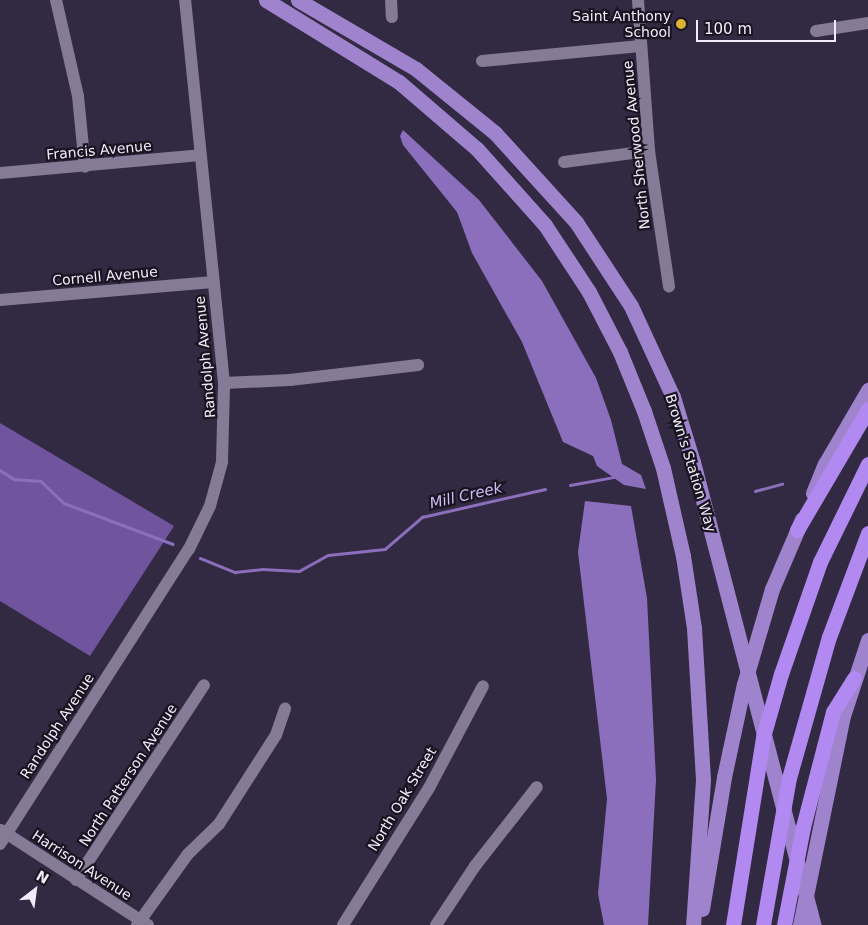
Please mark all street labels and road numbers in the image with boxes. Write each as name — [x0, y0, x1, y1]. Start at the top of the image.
street label: North Sherwood Avenue — [619, 60, 653, 230]
street label: Francis Avenue — [46, 137, 152, 163]
street label: Cornell Avenue — [52, 263, 158, 289]
street label: Randolph Avenue — [191, 295, 219, 419]
street label: Brown's Station Way — [662, 392, 720, 534]
street label: Randolph Avenue — [17, 670, 97, 782]
street label: North Patterson Avenue — [76, 701, 180, 849]
street label: North Oak Street — [364, 744, 440, 854]
street label: Harrison Avenue — [29, 827, 135, 903]

